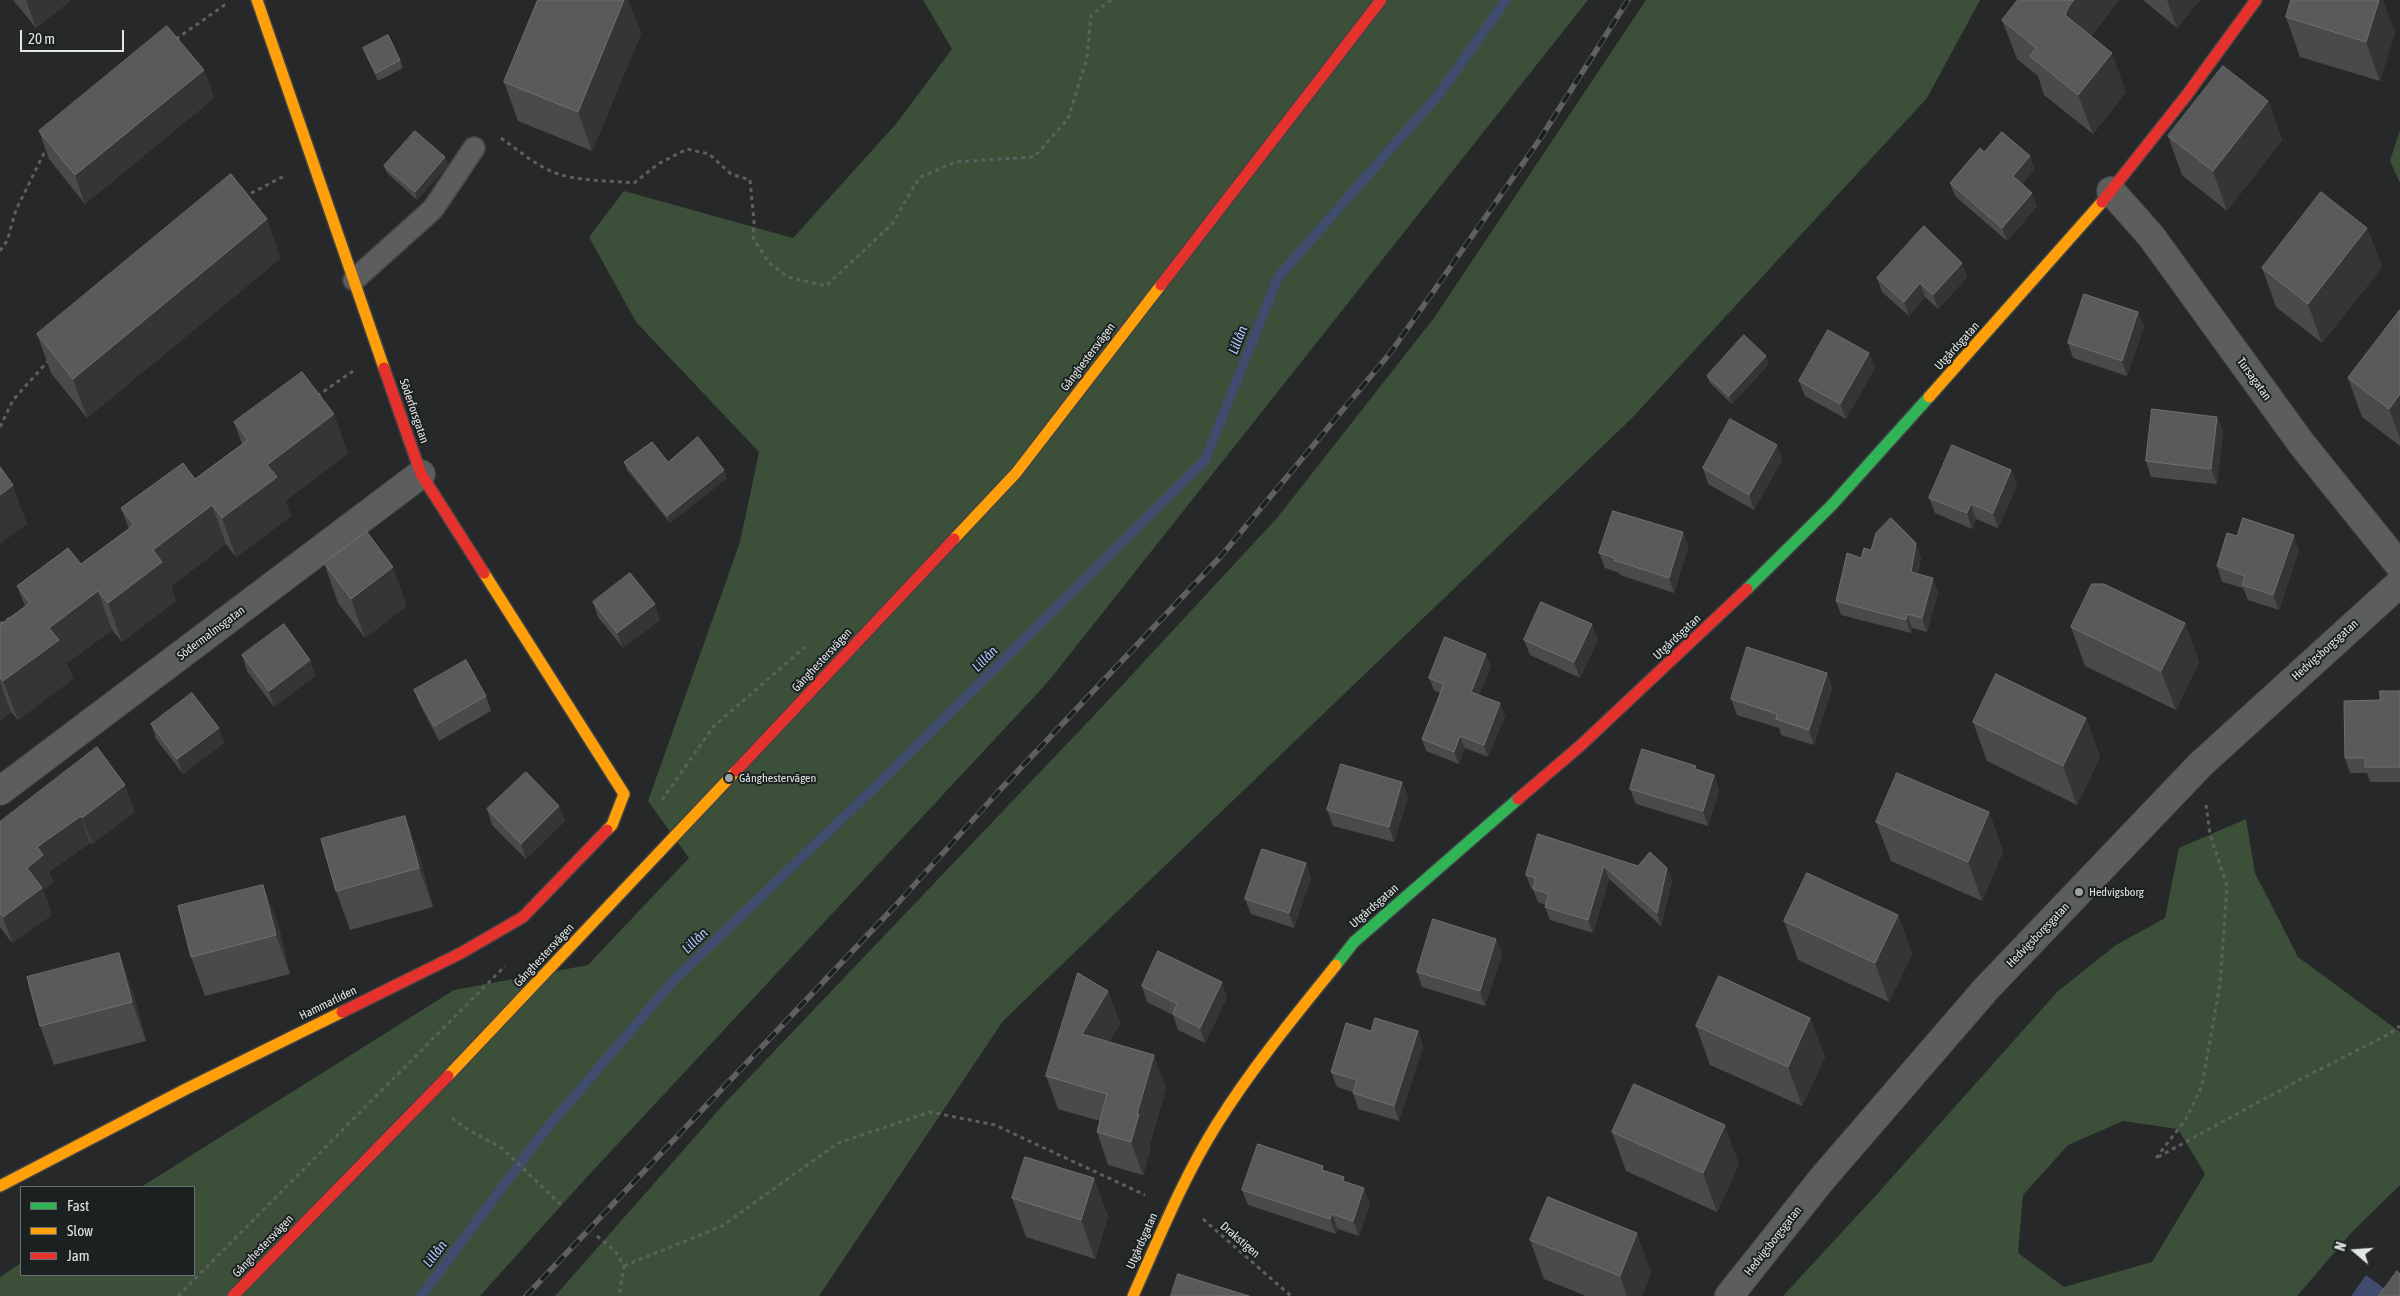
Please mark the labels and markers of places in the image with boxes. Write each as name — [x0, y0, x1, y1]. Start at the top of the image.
place label: Gånghestervägen — [739, 771, 816, 785]
marker: Gånghestervägen — [723, 772, 735, 784]
place label: Hedvigsborg — [2089, 885, 2144, 899]
marker: Hedvigsborg — [2073, 886, 2085, 898]

